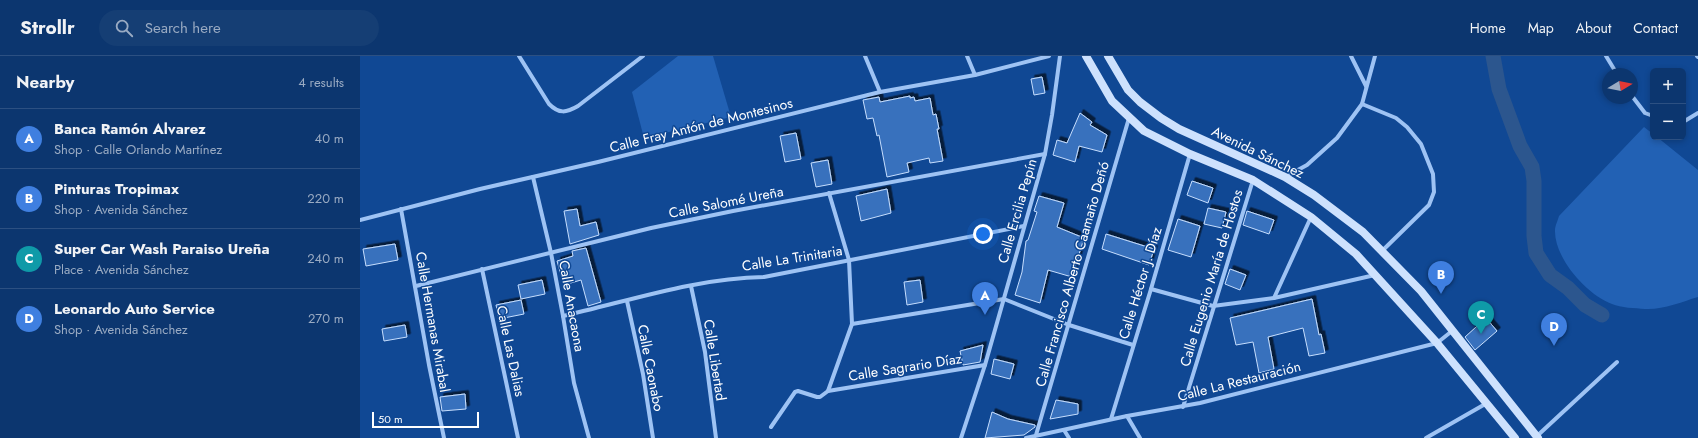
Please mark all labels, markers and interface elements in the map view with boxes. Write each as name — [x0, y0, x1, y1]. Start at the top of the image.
search box — [99, 10, 379, 46]
text: Strollr — [20, 14, 75, 41]
icon: search — [113, 17, 135, 39]
text: Search here — [145, 17, 221, 39]
text: Home — [1470, 18, 1506, 38]
text: Map — [1528, 18, 1554, 38]
text: About — [1576, 18, 1611, 38]
text: Contact — [1633, 18, 1678, 38]
north arrow — [1602, 68, 1638, 104]
map controls — [1650, 68, 1686, 140]
button: + — [1650, 68, 1686, 104]
text: Nearby — [16, 70, 74, 94]
text: 4 results — [298, 73, 344, 92]
street label: Calle Fray Antón de Montesinos — [607, 92, 795, 157]
button: − — [1650, 104, 1686, 140]
text: Banca Ramón Alvarez — [54, 118, 206, 140]
street label: Avenida Sánchez — [1208, 121, 1308, 183]
text: A — [24, 129, 34, 148]
text: 40 m — [315, 129, 344, 148]
text: Shop · Calle Orlando Martínez — [54, 140, 222, 159]
street label: Calle Ercilia Pepín — [992, 156, 1042, 266]
street label: Calle Francisco Alberto Caamaño Deñó — [1030, 159, 1114, 389]
text: Pinturas Tropimax — [54, 178, 179, 200]
street label: Calle Salomé Ureña — [667, 181, 785, 223]
street label: Calle Eugenio María de Hostos — [1175, 187, 1248, 369]
text: B — [25, 189, 33, 208]
text: 220 m — [307, 189, 344, 208]
text: Shop · Avenida Sánchez — [54, 200, 188, 219]
your location — [973, 224, 993, 244]
street label: Calle Héctor J. Díaz — [1113, 224, 1167, 341]
text: Super Car Wash Paraiso Ureña — [54, 238, 270, 260]
street label: Calle La Trinitaria — [740, 240, 844, 276]
text: C — [24, 249, 34, 268]
text: 240 m — [307, 249, 344, 268]
street label: Calle Hermanas Mirabal — [411, 250, 455, 394]
street label: Calle Anacaona — [554, 259, 590, 353]
text: Place · Avenida Sánchez — [54, 260, 189, 279]
pin: B — [1428, 261, 1454, 294]
pin: A — [972, 282, 998, 315]
text: Leonardo Auto Service — [54, 298, 215, 320]
pin: C — [1468, 301, 1494, 334]
street label: Calle Las Dalias — [492, 304, 530, 399]
text: D — [24, 309, 34, 328]
text: 270 m — [308, 309, 344, 328]
pin: D — [1541, 313, 1567, 346]
street label: Calle Libertad — [699, 318, 731, 402]
text: Shop · Avenida Sánchez — [54, 320, 188, 339]
street label: Calle Caonabo — [633, 323, 669, 413]
street label: Calle Sagrario Díaz — [847, 348, 964, 386]
street label: Calle La Restauración — [1175, 356, 1303, 406]
scale bar — [372, 410, 479, 429]
text: 50 m — [378, 411, 403, 427]

